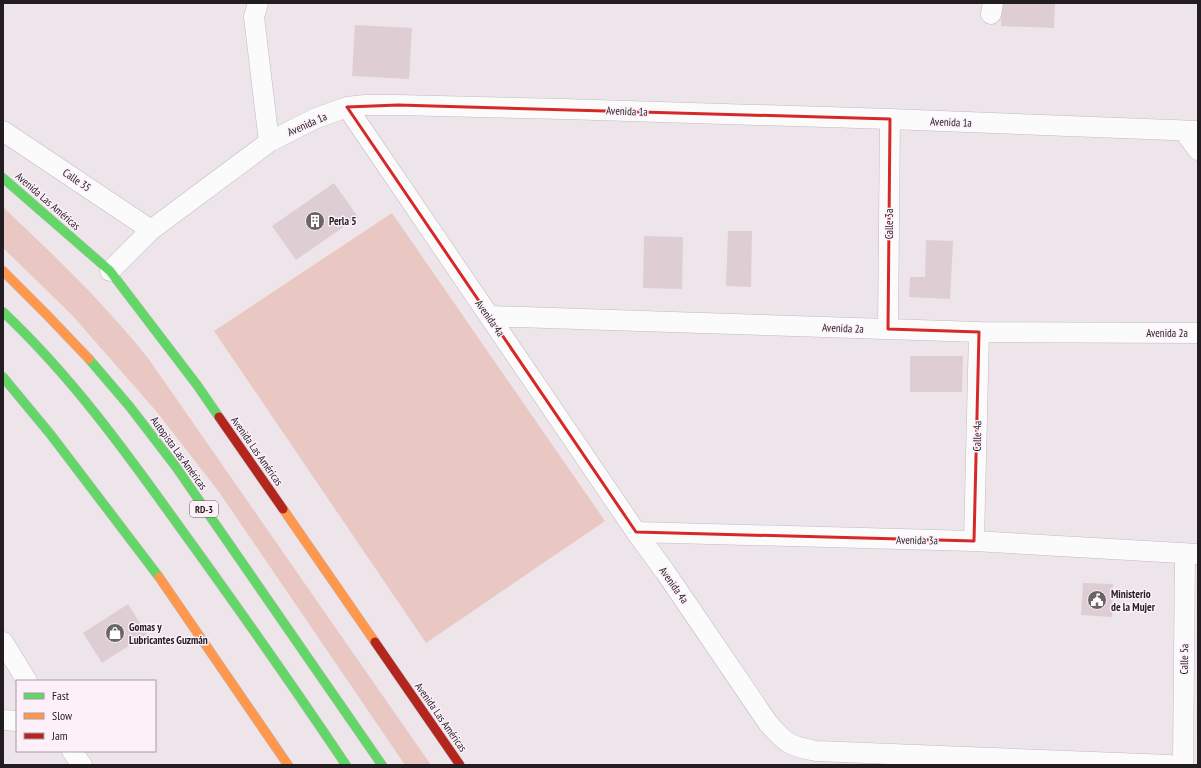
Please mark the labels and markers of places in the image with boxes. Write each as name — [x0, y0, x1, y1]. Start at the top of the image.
building icon: Perla 5 — [304, 210, 326, 232]
place label: Perla 5 — [329, 214, 357, 228]
place label: Ministerio de la Mujer — [1111, 587, 1156, 614]
public building icon: Ministerio de la Mujer — [1086, 589, 1108, 611]
place label: Gomas y Lubricantes Guzmán — [129, 620, 208, 647]
shop icon: Gomas y Lubricantes Guzmán — [104, 622, 126, 644]

